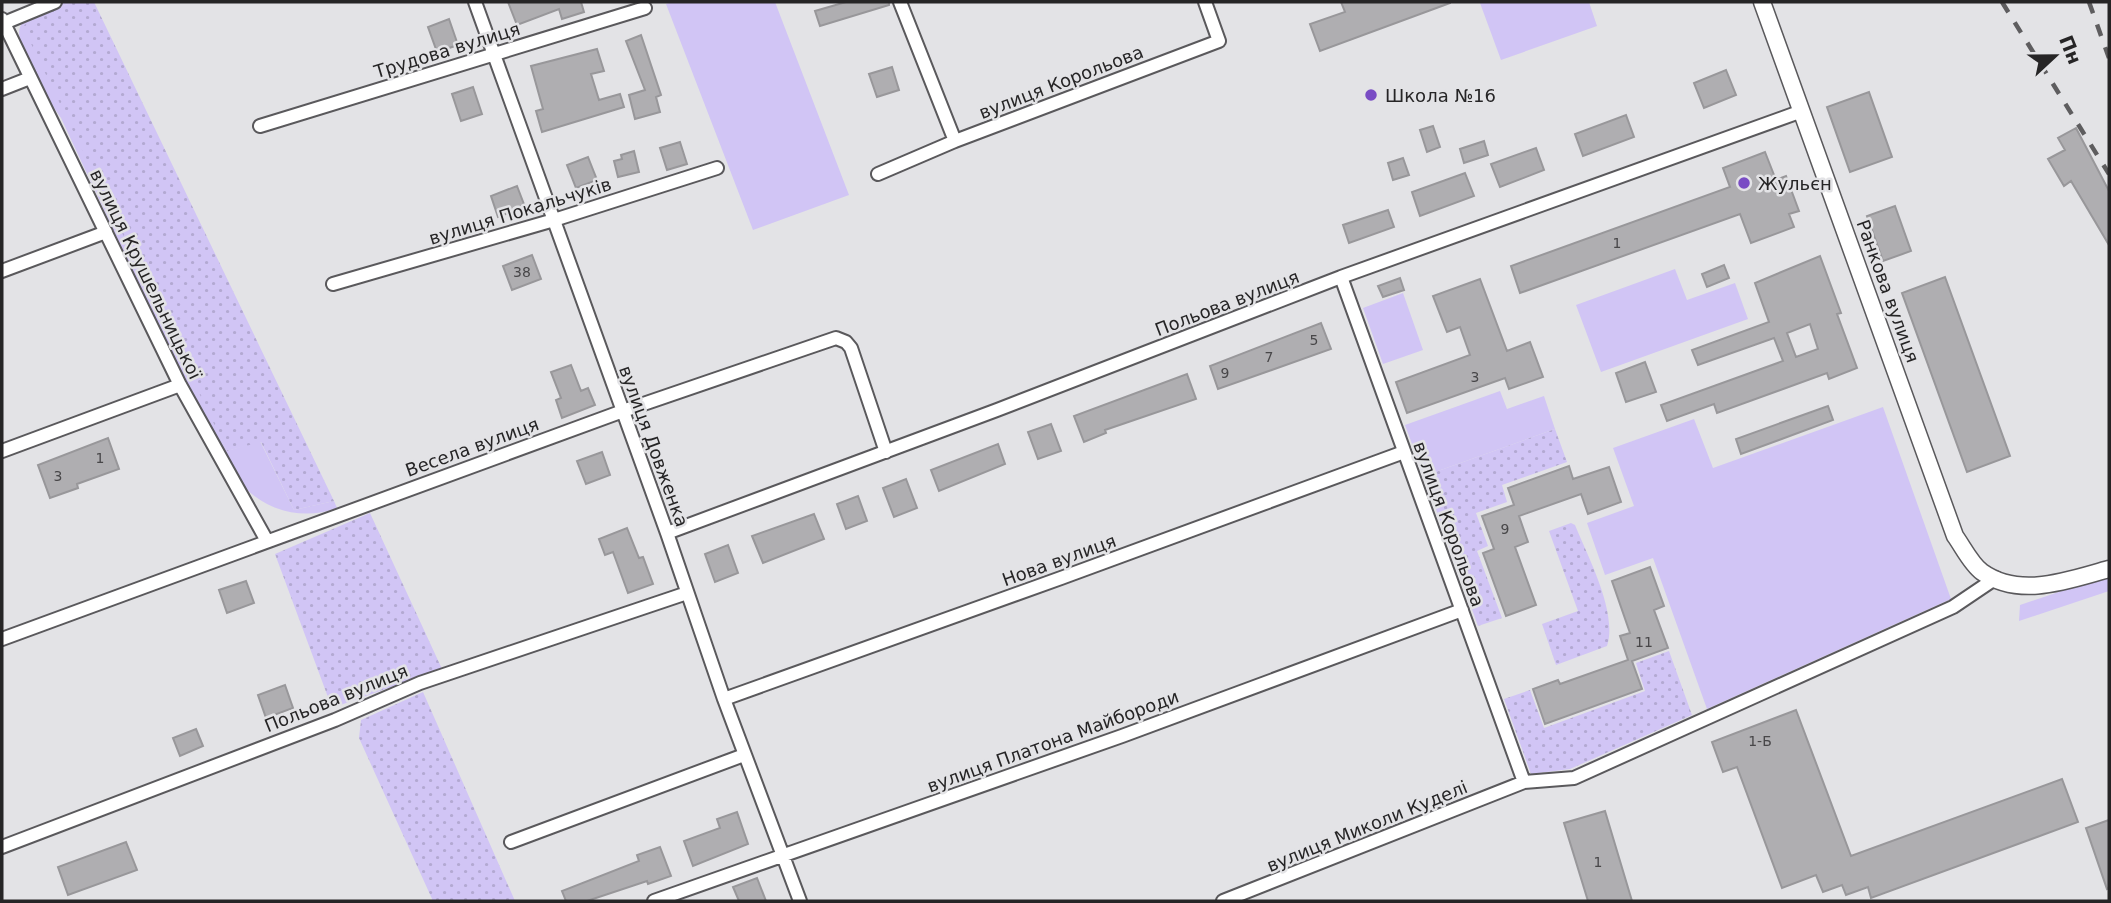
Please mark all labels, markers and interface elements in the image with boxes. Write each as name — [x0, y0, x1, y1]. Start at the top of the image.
street label: Трудова вулиця — [371, 18, 522, 82]
north arrow — [2020, 21, 2090, 91]
text: Пн — [2055, 32, 2086, 67]
street label: вулиця Корольова — [976, 41, 1146, 123]
place label: Школа №16 — [1385, 85, 1496, 106]
marker: Школа №16 — [1363, 87, 1379, 103]
street label: вулиця Крушельницької — [86, 166, 207, 383]
street label: вулиця Покальчуків — [426, 173, 614, 249]
place label: Жульєн — [1758, 173, 1832, 194]
marker: Жульєн — [1736, 175, 1752, 191]
street label: Ранкова вулиця — [1852, 217, 1924, 365]
house number: 1 — [1613, 235, 1621, 251]
house number: 38 — [513, 264, 531, 280]
street label: Польова вулиця — [1152, 266, 1302, 340]
house number: 5 — [1310, 332, 1318, 348]
house number: 7 — [1265, 349, 1273, 365]
street label: вулиця Довженка — [615, 363, 693, 529]
house number: 9 — [1221, 365, 1229, 381]
house number: 3 — [1471, 369, 1479, 385]
street label: Весела вулиця — [403, 413, 541, 481]
street label: вулиця Корольова — [1409, 439, 1489, 609]
house number: 1 — [96, 450, 104, 466]
house number: 3 — [54, 468, 62, 484]
house number: 9 — [1501, 521, 1509, 537]
street label: Нова вулиця — [999, 530, 1119, 590]
house number: 11 — [1635, 634, 1653, 650]
street label: Польова вулиця — [261, 660, 411, 736]
street label: вулиця Платона Майбороди — [924, 686, 1182, 796]
house number: 1-Б — [1748, 733, 1772, 749]
street label: вулиця Миколи Куделі — [1264, 776, 1470, 876]
house number: 1 — [1594, 854, 1602, 870]

